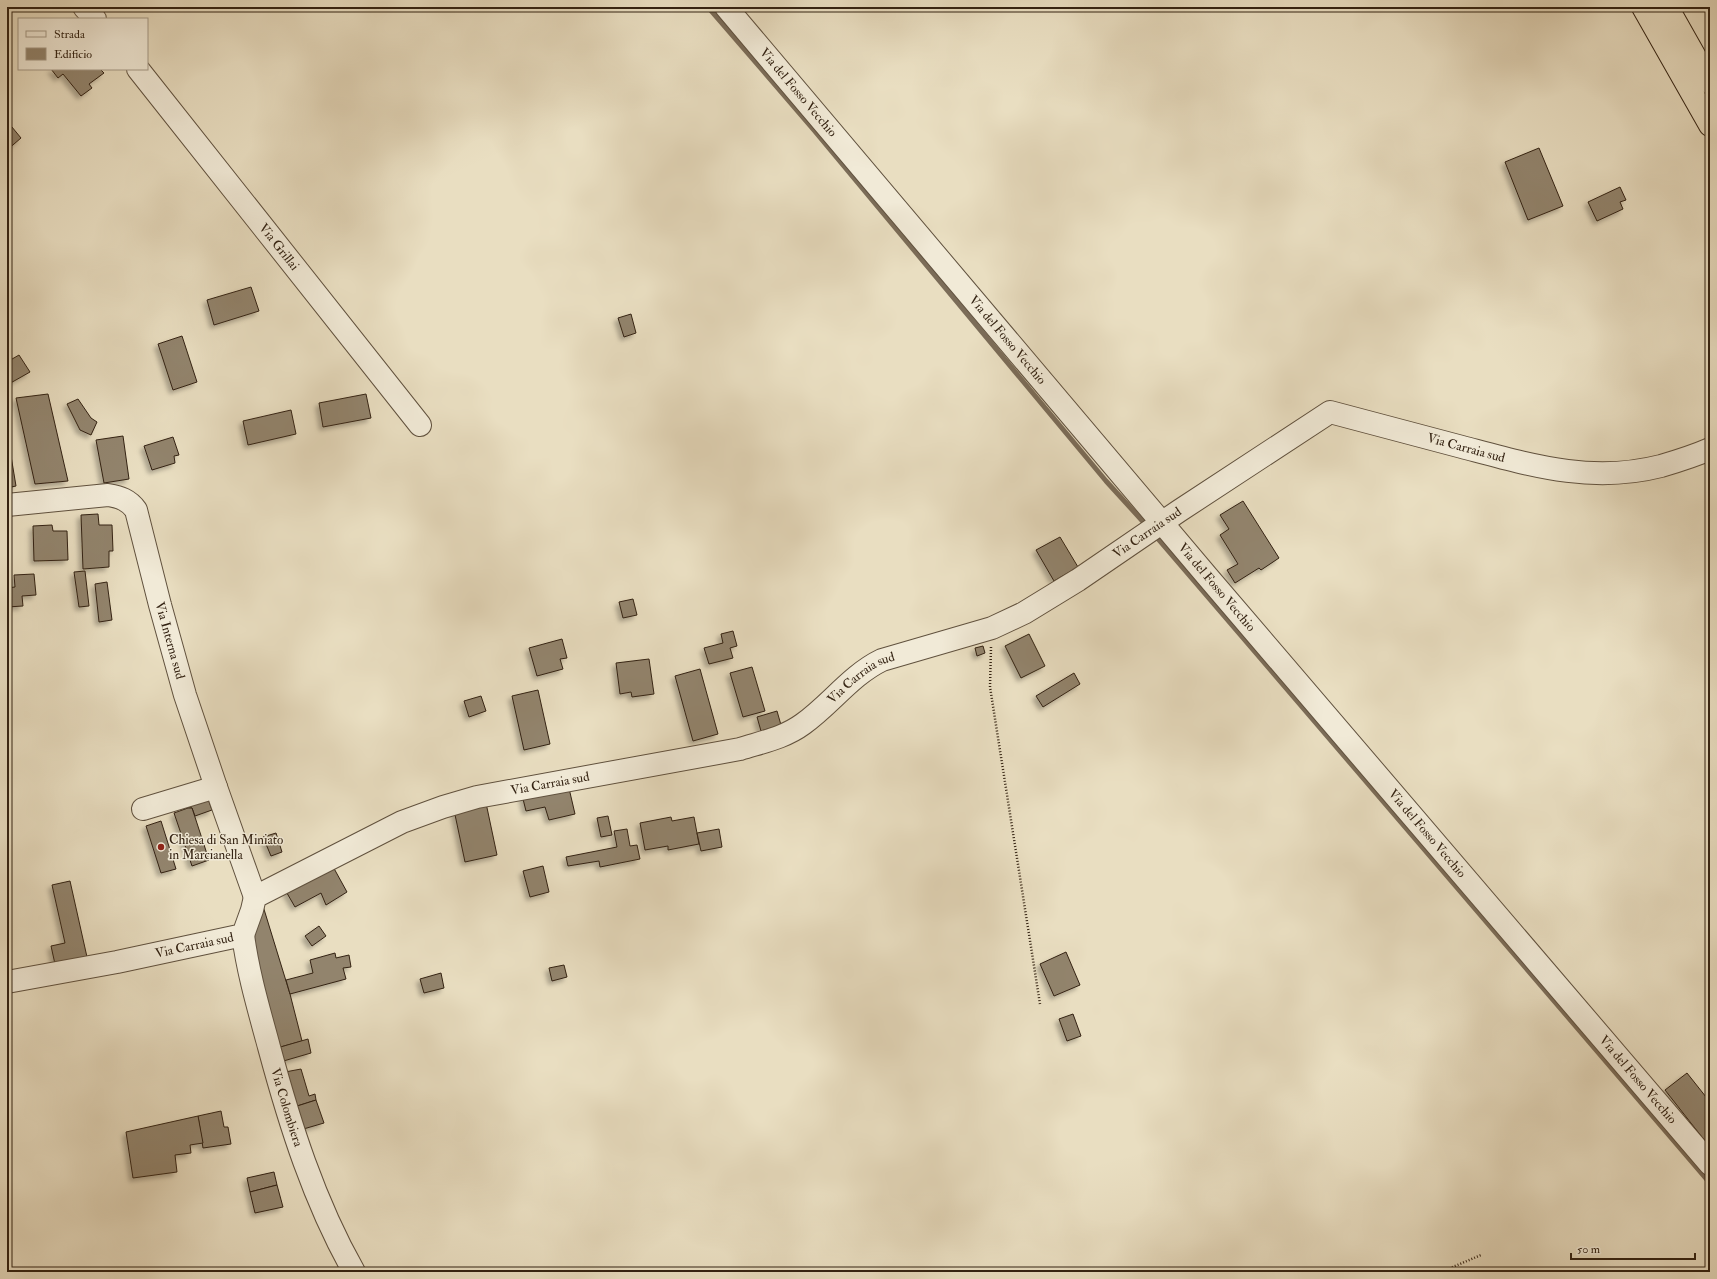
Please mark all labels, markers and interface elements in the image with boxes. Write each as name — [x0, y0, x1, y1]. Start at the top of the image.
legend — [18, 18, 148, 70]
text: Strada — [54, 27, 86, 42]
street label: Via del Fosso Vecchio — [756, 45, 840, 140]
text: Edificio — [54, 47, 92, 62]
street label: Via Grillai — [255, 220, 303, 274]
street label: Via del Fosso Vecchio — [965, 292, 1049, 388]
street label: Via Carraia sud — [1425, 430, 1507, 466]
street label: Via Carraia sud — [1110, 503, 1185, 562]
street label: Via del Fosso Vecchio — [1175, 540, 1259, 635]
street label: Via Interna sud — [151, 600, 188, 681]
street label: Via Carraia sud — [824, 649, 897, 707]
street label: Via Carraia sud — [509, 769, 591, 799]
street label: Via del Fosso Vecchio — [1385, 786, 1470, 881]
place label: Chiesa di San Miniato in Marcianella — [169, 832, 283, 863]
marker: Chiesa di San Miniato in Marcianella — [156, 842, 166, 852]
street label: Via Carraia sud — [154, 929, 236, 962]
street label: Via del Fosso Vecchio — [1596, 1032, 1680, 1127]
street label: Via Colombiera — [267, 1066, 307, 1149]
scale bar — [1571, 1235, 1695, 1261]
text: 50 m — [1577, 1242, 1601, 1257]

